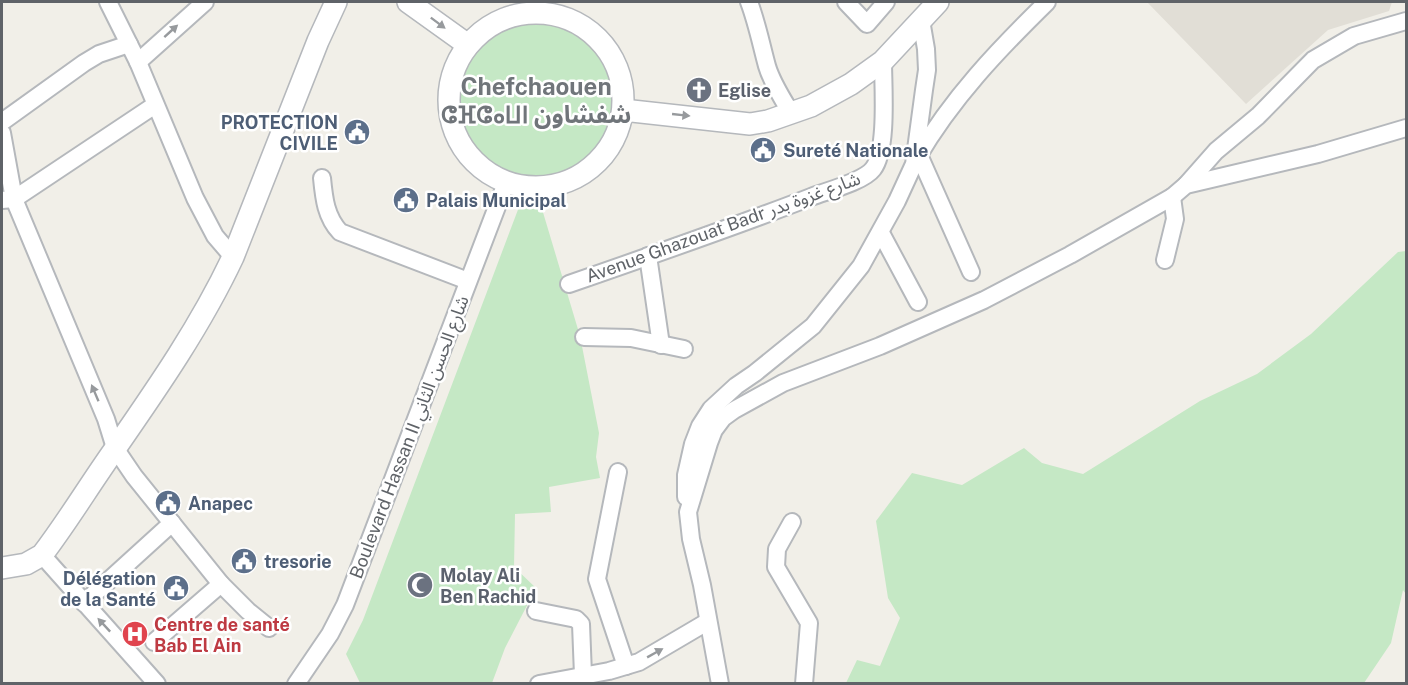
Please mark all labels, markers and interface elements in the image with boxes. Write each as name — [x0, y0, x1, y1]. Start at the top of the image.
one-way arrow — [430, 17, 446, 30]
one-way arrow — [163, 25, 178, 38]
district label: Chefchaouen ⵛⴼⵛⴰⵡⵏ شفشاون — [441, 72, 631, 129]
church icon: Eglise — [684, 75, 714, 105]
place label: Eglise — [718, 80, 771, 101]
one-way arrow — [672, 110, 691, 120]
place label: PROTECTION CIVILE — [221, 112, 338, 154]
public building icon: PROTECTION CIVILE — [342, 117, 372, 147]
public building icon: Sureté Nationale — [748, 135, 778, 165]
place label: Sureté Nationale — [783, 140, 928, 161]
street label: Avenue Ghazouat Badr شارع غزوة بدر — [583, 167, 864, 290]
public building icon: Palais Municipal — [391, 185, 421, 215]
place label: Palais Municipal — [426, 190, 566, 211]
street label: Boulevard Hassan II شارع الحسن الثاني — [345, 292, 477, 583]
one-way arrow — [90, 384, 100, 402]
public building icon: Anapec — [153, 488, 183, 518]
place label: Anapec — [188, 493, 253, 514]
public building icon: tresorie — [229, 546, 259, 576]
place label: tresorie — [264, 551, 332, 572]
place label: Molay Ali Ben Rachid — [440, 565, 536, 607]
place label: Délégation de la Santé — [60, 568, 156, 610]
mosque icon: Molay Ali Ben Rachid — [405, 570, 435, 600]
public building icon: Délégation de la Santé — [161, 573, 191, 603]
place label: Centre de santé Bab El Ain — [154, 614, 290, 656]
one-way arrow — [97, 617, 111, 632]
hospital icon: Centre de santé Bab El Ain — [120, 619, 150, 649]
one-way arrow — [647, 648, 664, 658]

